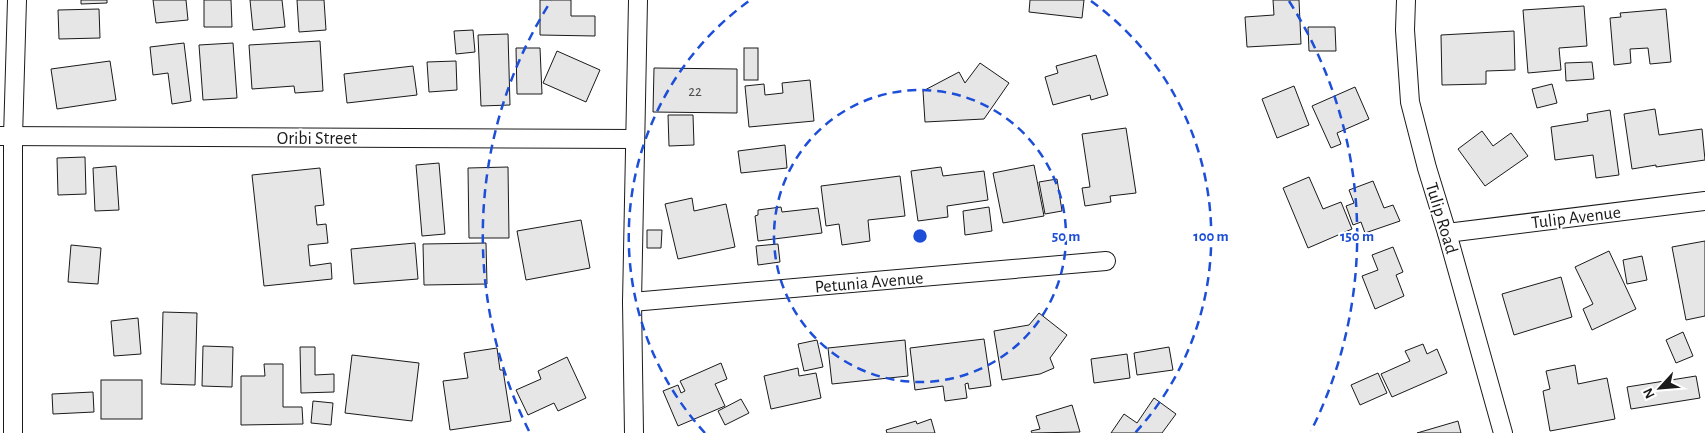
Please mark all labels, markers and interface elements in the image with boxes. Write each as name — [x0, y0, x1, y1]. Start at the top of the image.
house number: 22 — [688, 84, 702, 99]
street label: Oribi Street — [277, 130, 358, 148]
street label: Tulip Road — [1422, 181, 1460, 256]
street label: Tulip Avenue — [1530, 204, 1622, 232]
centre of rings — [911, 227, 929, 245]
text: 50 m — [1052, 229, 1080, 244]
text: 100 m — [1193, 229, 1229, 244]
text: 150 m — [1340, 229, 1374, 244]
street label: Petunia Avenue — [814, 269, 924, 297]
north arrow — [1635, 363, 1685, 413]
text: N — [1641, 386, 1658, 401]

